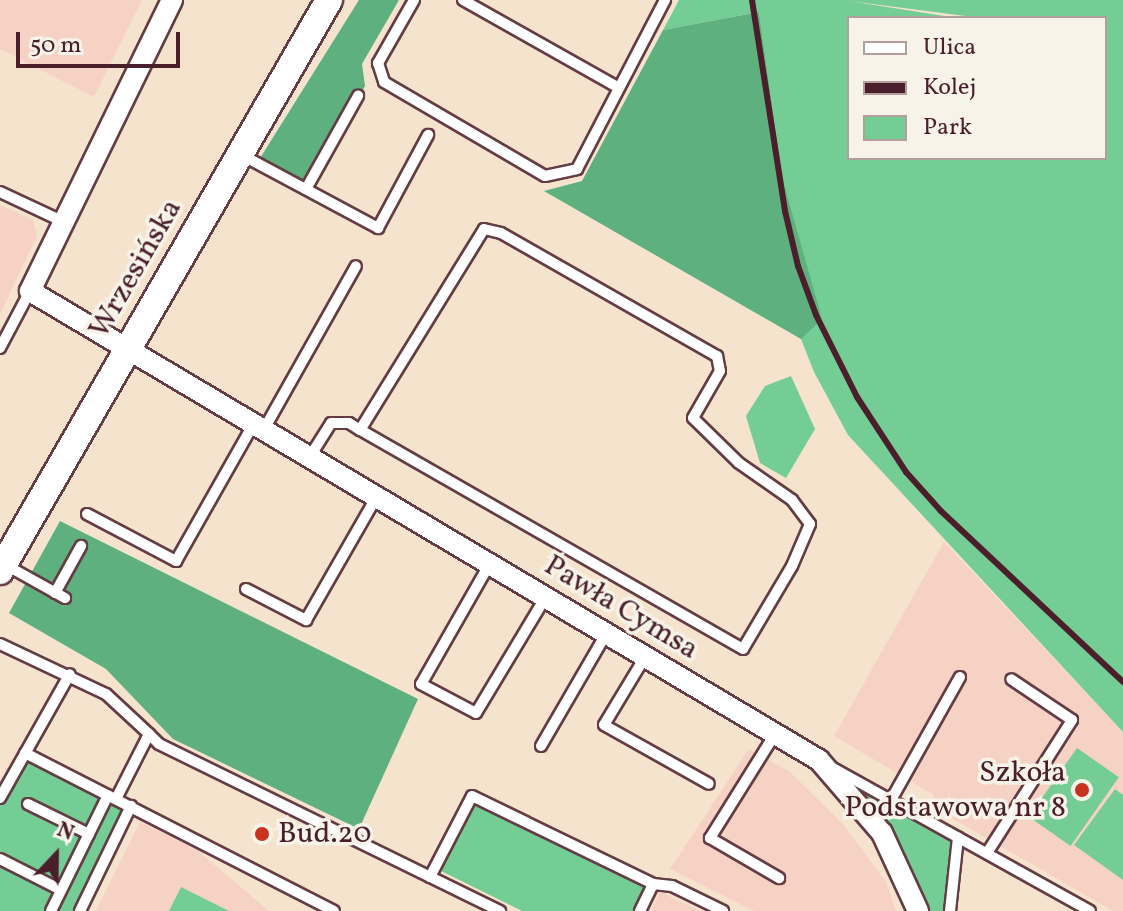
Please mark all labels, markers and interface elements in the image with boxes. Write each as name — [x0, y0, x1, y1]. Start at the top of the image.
scale bar — [20, 16, 184, 66]
legend — [847, 16, 1107, 160]
text: 50 m — [30, 29, 82, 63]
text: Ulica — [923, 31, 976, 65]
text: Kolej — [923, 71, 976, 105]
text: Park — [923, 111, 972, 145]
street label: Wrzesińska — [82, 193, 190, 345]
street label: Pawła Cymsa — [537, 548, 705, 668]
place label: Szkoła Podstawowa nr 8 — [844, 755, 1066, 826]
marker: Szkoła Podstawowa nr 8 — [1073, 781, 1091, 799]
north arrow — [16, 815, 96, 895]
text: N — [52, 815, 78, 850]
place label: Bud.20 — [278, 816, 371, 852]
marker: Bud.20 — [253, 825, 271, 843]

